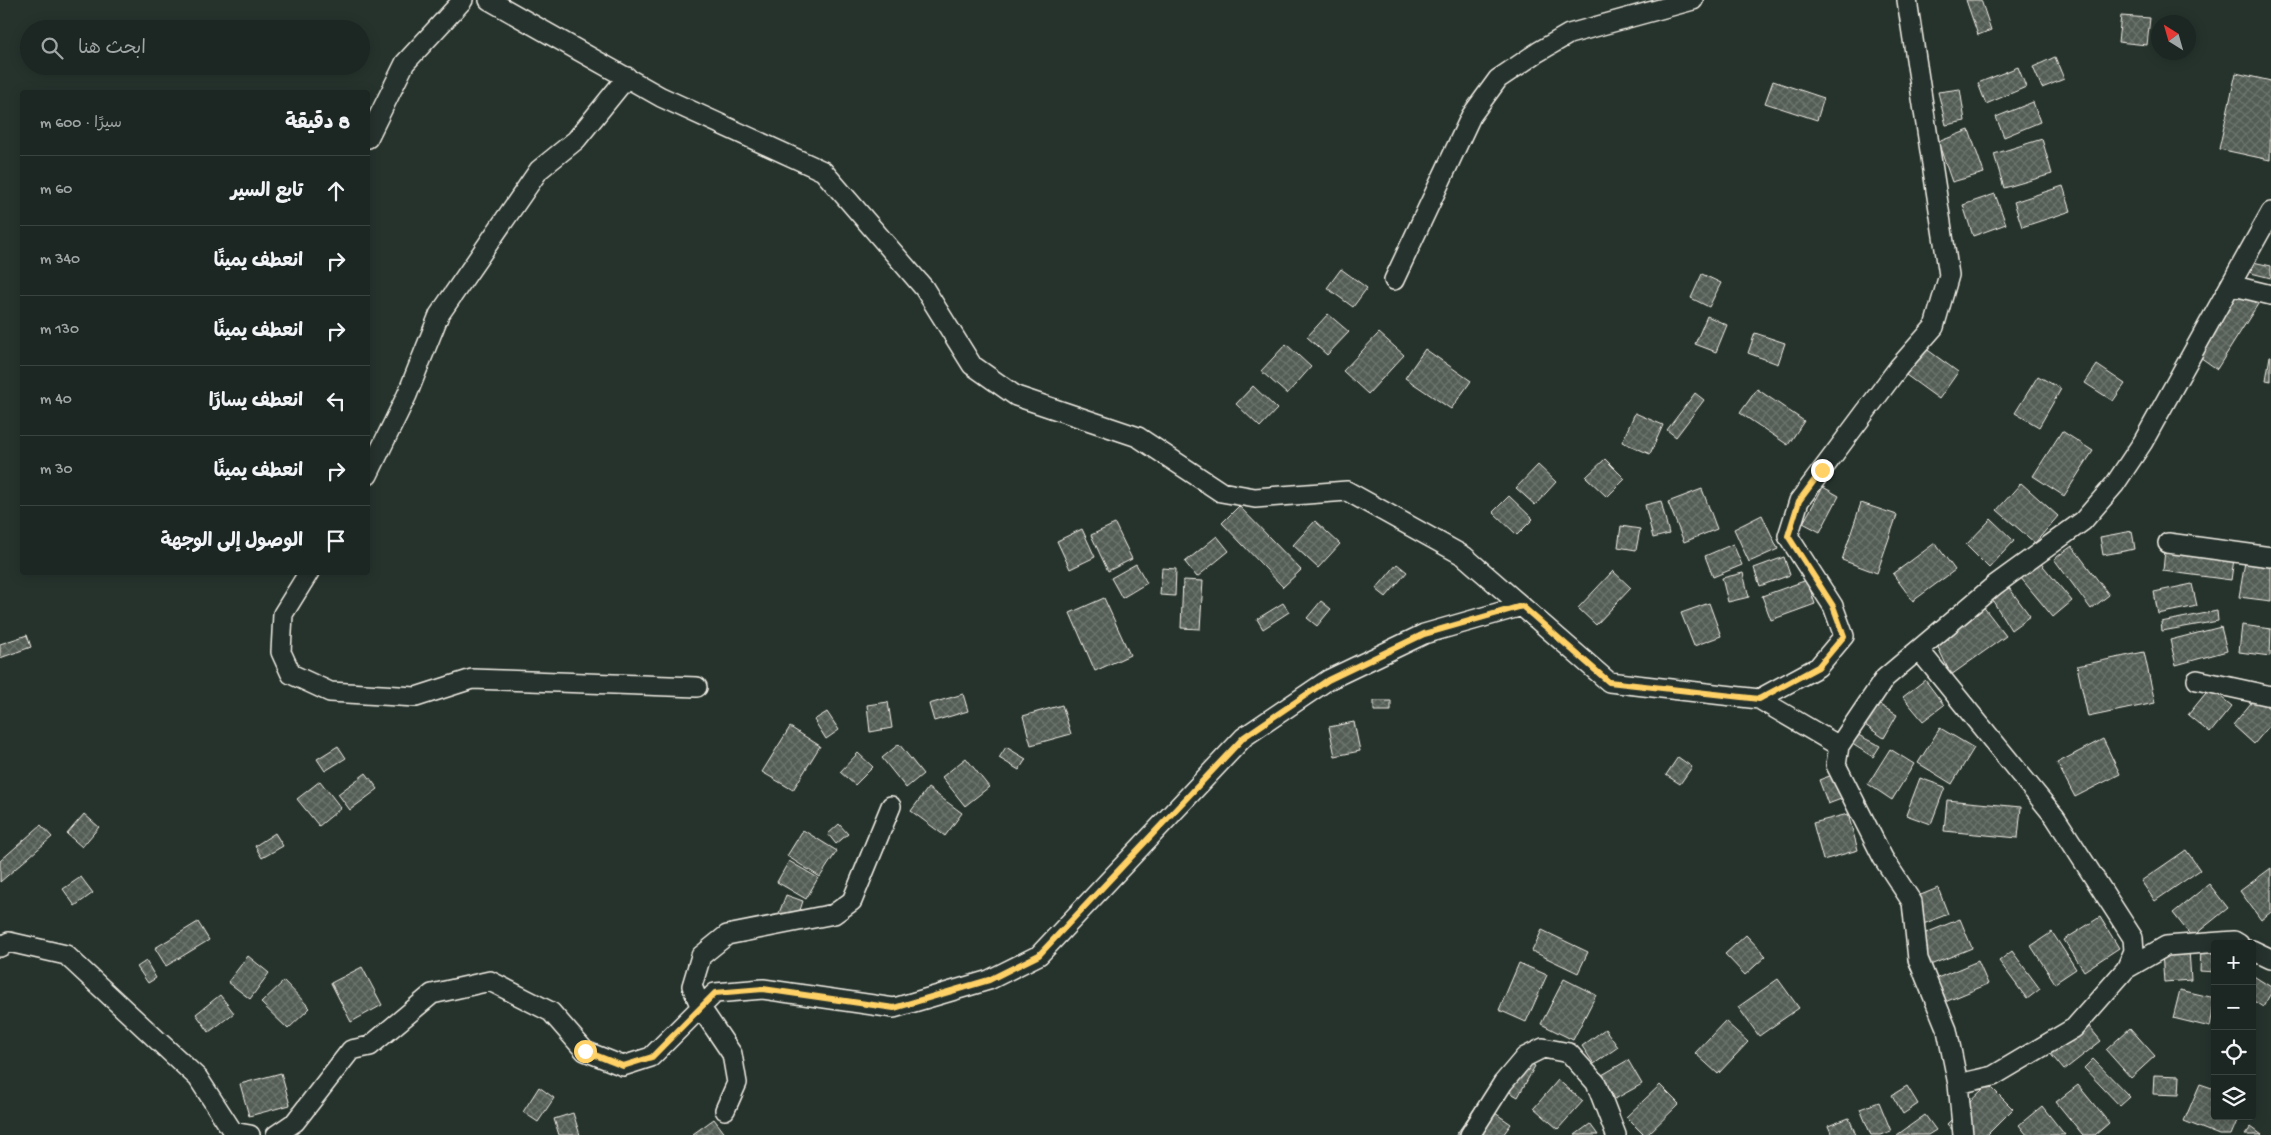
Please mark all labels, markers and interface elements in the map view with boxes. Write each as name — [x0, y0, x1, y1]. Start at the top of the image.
north arrow — [2151, 15, 2196, 60]
search box — [20, 20, 370, 75]
icon: search — [38, 34, 66, 62]
text: ابحث هنا — [78, 38, 146, 61]
text: 8 دقيقة — [285, 112, 350, 137]
text: سيرًا · 600 m — [40, 115, 122, 134]
icon: ahead — [322, 177, 350, 205]
text: 60 m — [40, 181, 72, 200]
text: تابع السير — [231, 181, 303, 204]
icon: right — [322, 247, 350, 275]
text: 340 m — [40, 251, 80, 270]
text: انعطف يمينًا — [214, 251, 303, 274]
icon: right — [322, 317, 350, 345]
text: 130 m — [40, 321, 79, 340]
text: انعطف يمينًا — [214, 321, 303, 344]
icon: left — [322, 387, 350, 415]
text: 40 m — [40, 391, 72, 410]
text: انعطف يسارًا — [209, 391, 303, 414]
icon: right — [322, 457, 350, 485]
route end — [1811, 459, 1834, 482]
text: 30 m — [40, 461, 73, 480]
text: انعطف يمينًا — [214, 461, 303, 484]
icon: arrive — [322, 527, 350, 555]
text: الوصول إلى الوجهة — [160, 531, 303, 554]
map controls — [2211, 940, 2256, 1120]
button: + — [2211, 940, 2256, 985]
button: − — [2211, 985, 2256, 1030]
button: locate — [2211, 1030, 2256, 1075]
route start — [574, 1040, 597, 1063]
button: layers — [2211, 1075, 2256, 1120]

